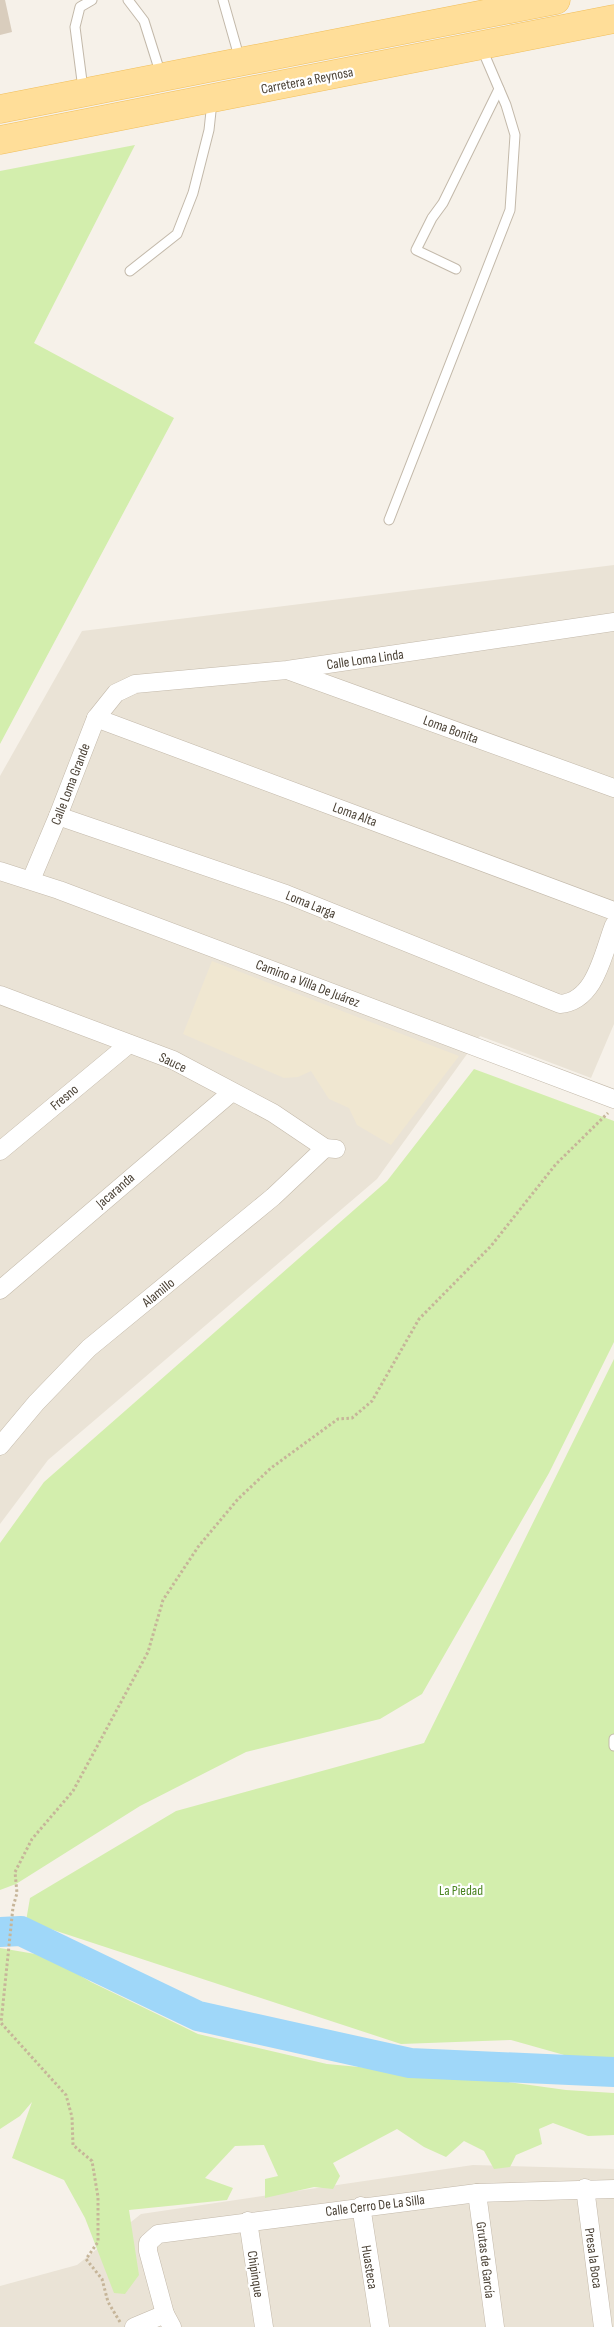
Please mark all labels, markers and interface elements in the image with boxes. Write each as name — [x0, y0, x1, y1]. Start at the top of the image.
street label: Carretera a Reynosa — [260, 63, 355, 98]
street label: Calle Loma Linda — [326, 646, 405, 673]
street label: Loma Bonita — [421, 712, 481, 747]
street label: Calle Loma Grande — [47, 741, 94, 827]
street label: Loma Alta — [330, 799, 379, 830]
street label: Loma Larga — [283, 887, 338, 922]
street label: Camino a Villa De Juárez — [253, 956, 362, 1011]
street label: Sauce — [156, 1049, 189, 1076]
street label: Fresno — [47, 1081, 82, 1114]
street label: Jacaranda — [92, 1169, 138, 1212]
street label: Alamillo — [138, 1274, 178, 1311]
park label: La Piedad — [439, 1882, 483, 1899]
street label: Calle Cerro De La Silla — [324, 2191, 426, 2220]
street label: Grutas de García — [472, 2221, 499, 2299]
street label: Presa la Boca — [581, 2227, 606, 2289]
street label: Huasteca — [358, 2244, 381, 2290]
street label: Chipinque — [243, 2249, 268, 2299]

